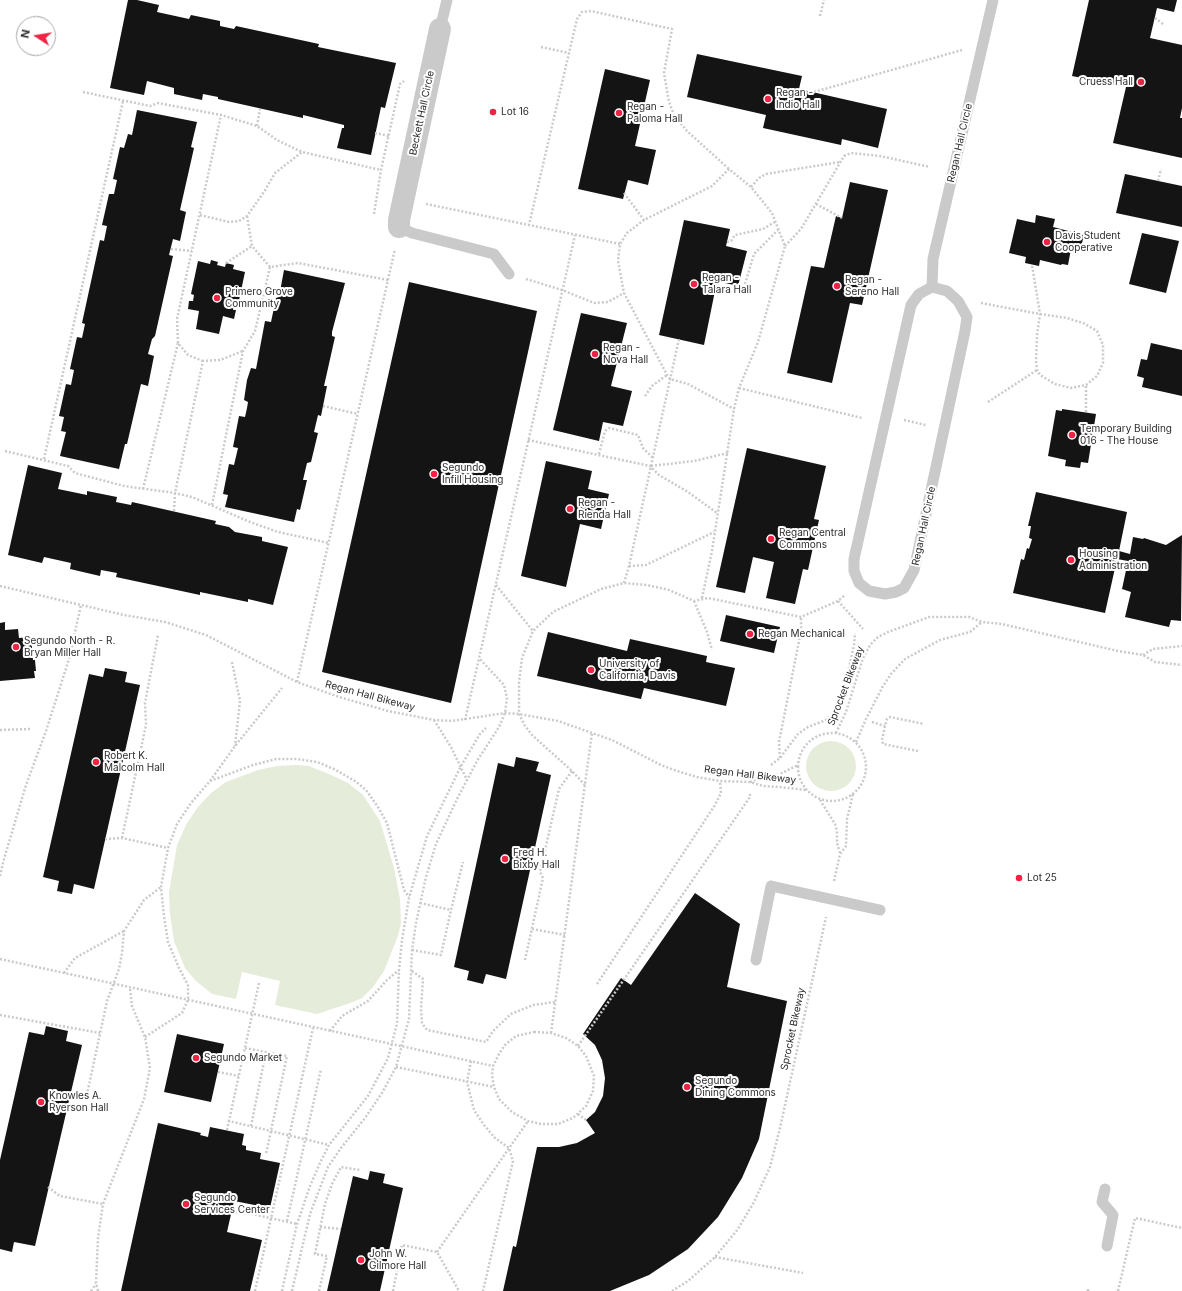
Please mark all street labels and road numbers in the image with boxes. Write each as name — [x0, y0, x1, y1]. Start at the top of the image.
street label: Beckett Hall Circle — [407, 70, 437, 156]
street label: Regan Hall Circle — [945, 102, 975, 184]
street label: Regan Hall Circle — [910, 485, 938, 567]
street label: Sprocket Bikeway — [825, 645, 867, 727]
street label: Regan Hall Bikeway — [324, 678, 416, 714]
street label: Regan Hall Bikeway — [703, 763, 797, 787]
street label: Sprocket Bikeway — [778, 987, 808, 1071]

